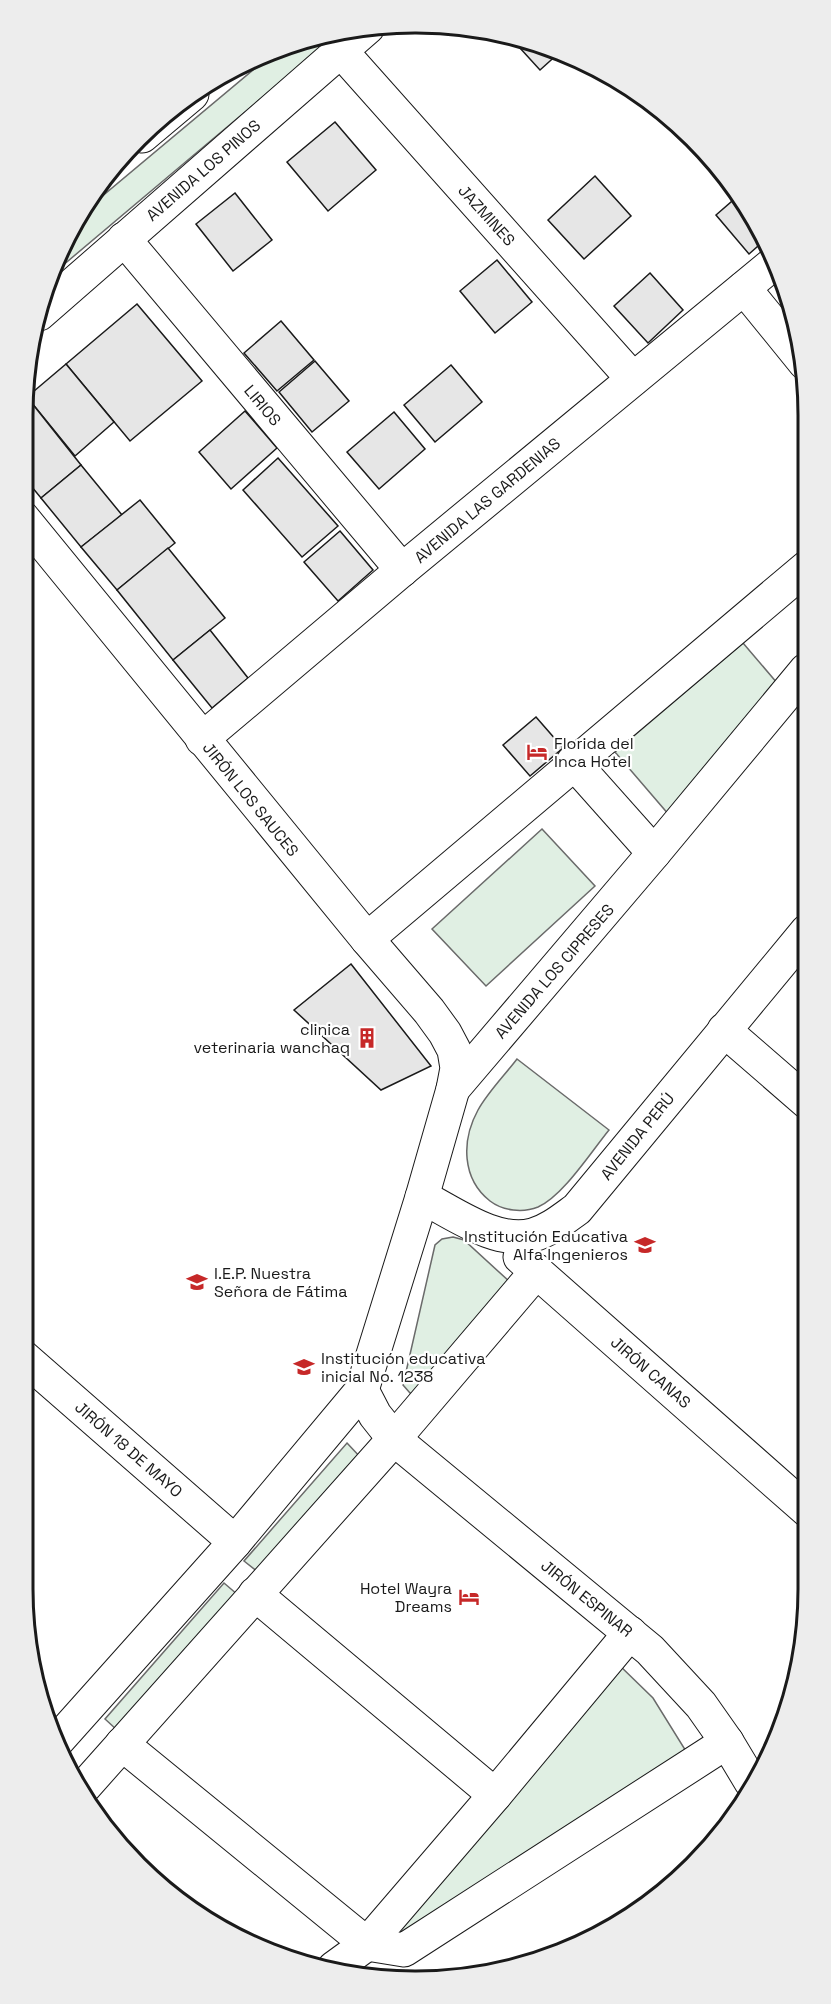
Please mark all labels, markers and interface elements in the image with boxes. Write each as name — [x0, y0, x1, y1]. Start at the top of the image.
street label: AVENIDA LOS PINOS — [142, 115, 265, 226]
street label: JAZMINES — [454, 180, 520, 251]
street label: LIRIOS — [239, 381, 286, 430]
street label: AVENIDA LAS GARDENIAS — [410, 433, 565, 568]
place label: Florida del Inca Hotel — [554, 733, 634, 772]
street label: JIRÓN LOS SAUCES — [198, 738, 303, 861]
hotel icon: Florida del Inca Hotel — [525, 740, 549, 764]
street label: AVENIDA LOS CIPRESES — [490, 900, 619, 1043]
place label: clinica veterinaria wanchaq — [193, 1019, 350, 1058]
building icon: clinica veterinaria wanchaq — [355, 1026, 379, 1050]
street label: AVENIDA PERÚ — [596, 1088, 679, 1184]
place label: Institución Educativa Alfa Ingenieros — [464, 1226, 628, 1265]
school or university icon: Institución Educativa Alfa Ingenieros — [633, 1233, 657, 1257]
place label: I.E.P. Nuestra Señora de Fátima — [214, 1263, 347, 1302]
school or university icon: I.E.P. Nuestra Señora de Fátima — [185, 1270, 209, 1294]
street label: JIRÓN CANAS — [606, 1332, 695, 1413]
place label: Institución educativa inicial No. 1238 — [321, 1348, 485, 1387]
school or university icon: Institución educativa inicial No. 1238 — [292, 1355, 316, 1379]
street label: JIRÓN 18 DE MAYO — [70, 1397, 187, 1502]
street label: JIRÓN ESPINAR — [537, 1555, 637, 1642]
place label: Hotel Wayra Dreams — [360, 1578, 452, 1617]
hotel icon: Hotel Wayra Dreams — [457, 1585, 481, 1609]

